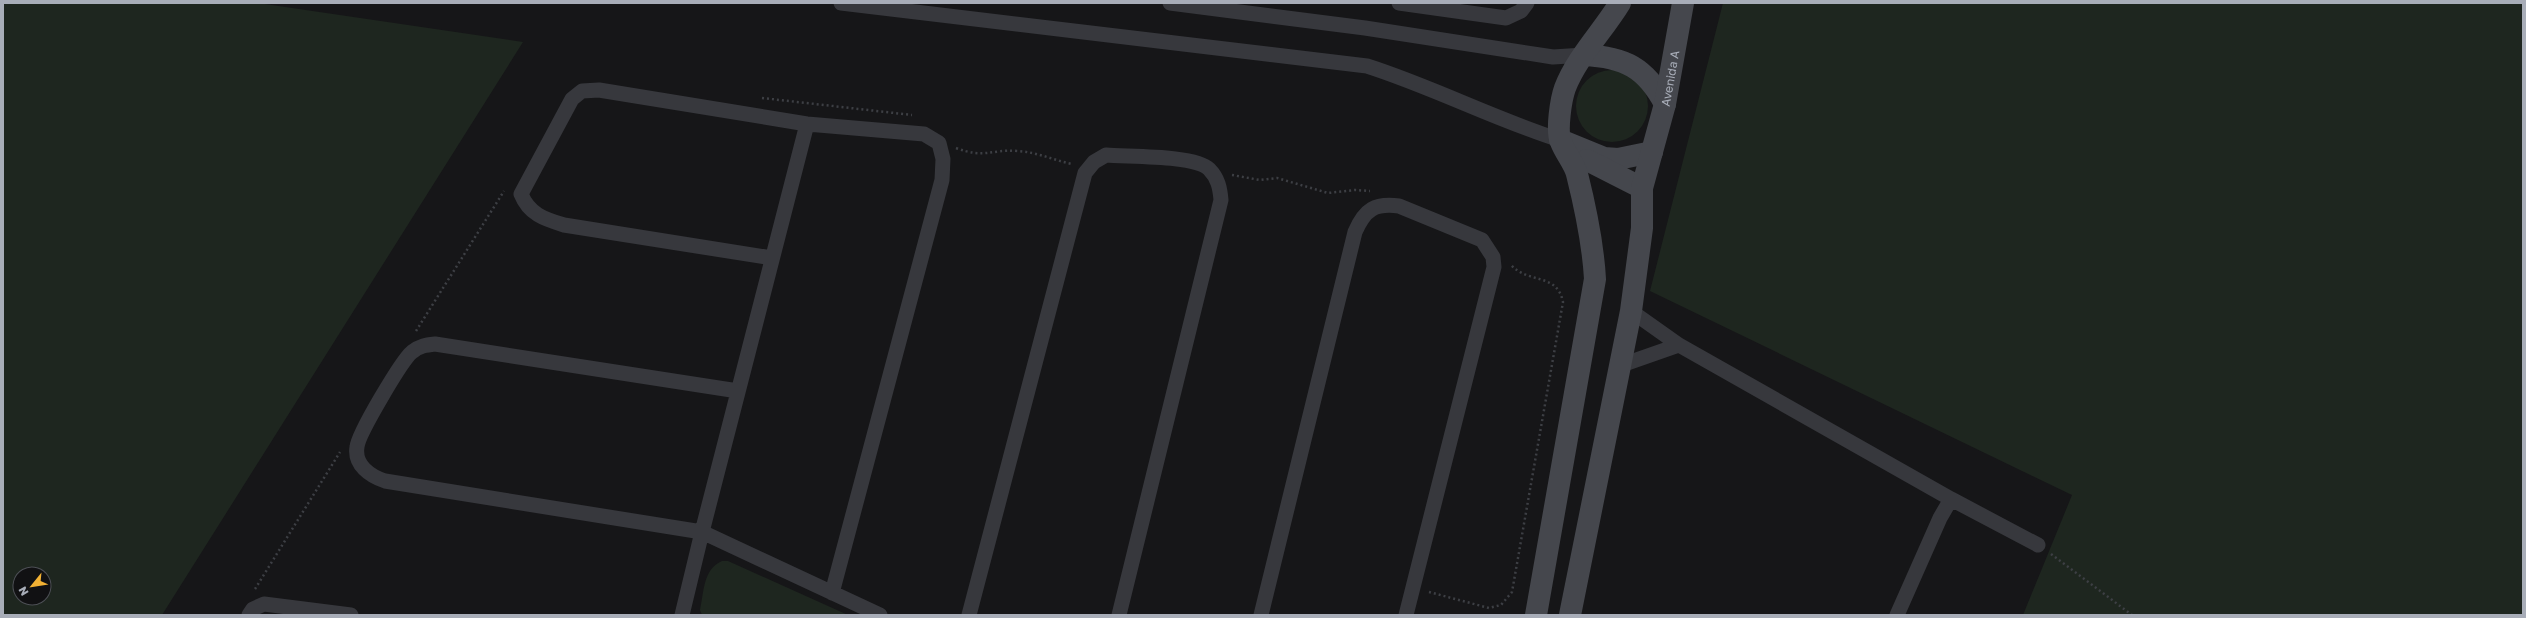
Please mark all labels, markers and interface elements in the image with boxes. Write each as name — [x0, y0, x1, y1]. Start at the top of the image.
street label: Avenida A — [1657, 49, 1682, 107]
north arrow — [12, 566, 52, 606]
text: N — [15, 584, 31, 598]

